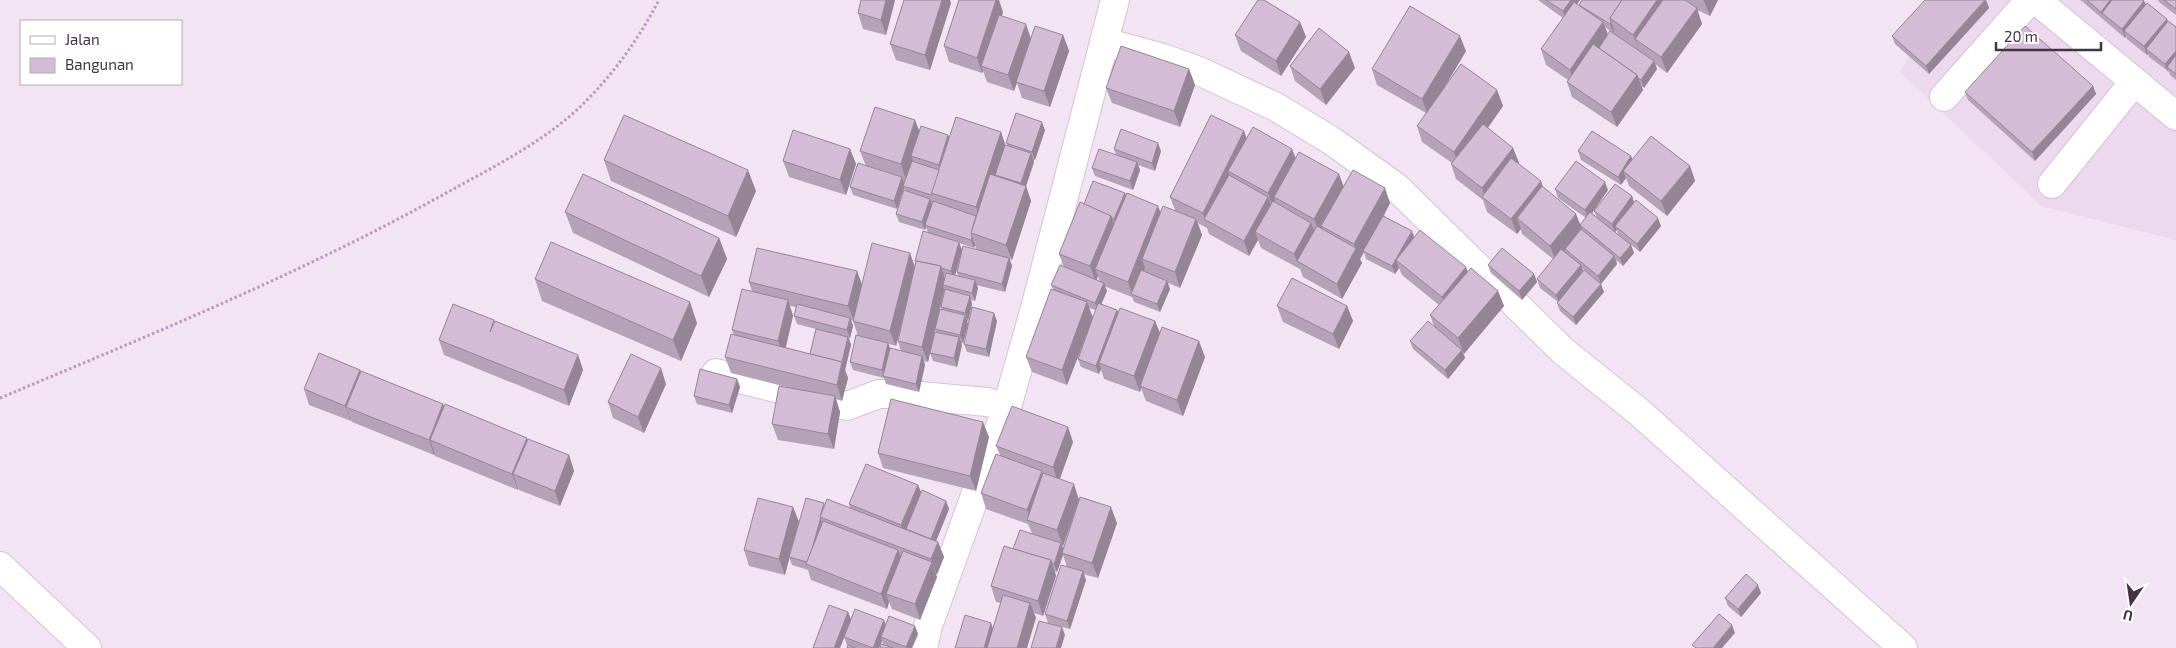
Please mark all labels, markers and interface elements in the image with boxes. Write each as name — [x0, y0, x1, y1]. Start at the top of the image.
legend — [20, 20, 182, 85]
scale bar — [1996, 20, 2101, 52]
text: 20 m — [2004, 27, 2038, 45]
text: Jalan — [65, 30, 100, 48]
text: Bangunan — [65, 55, 134, 73]
north arrow — [2106, 578, 2156, 628]
text: U — [2121, 607, 2135, 626]

